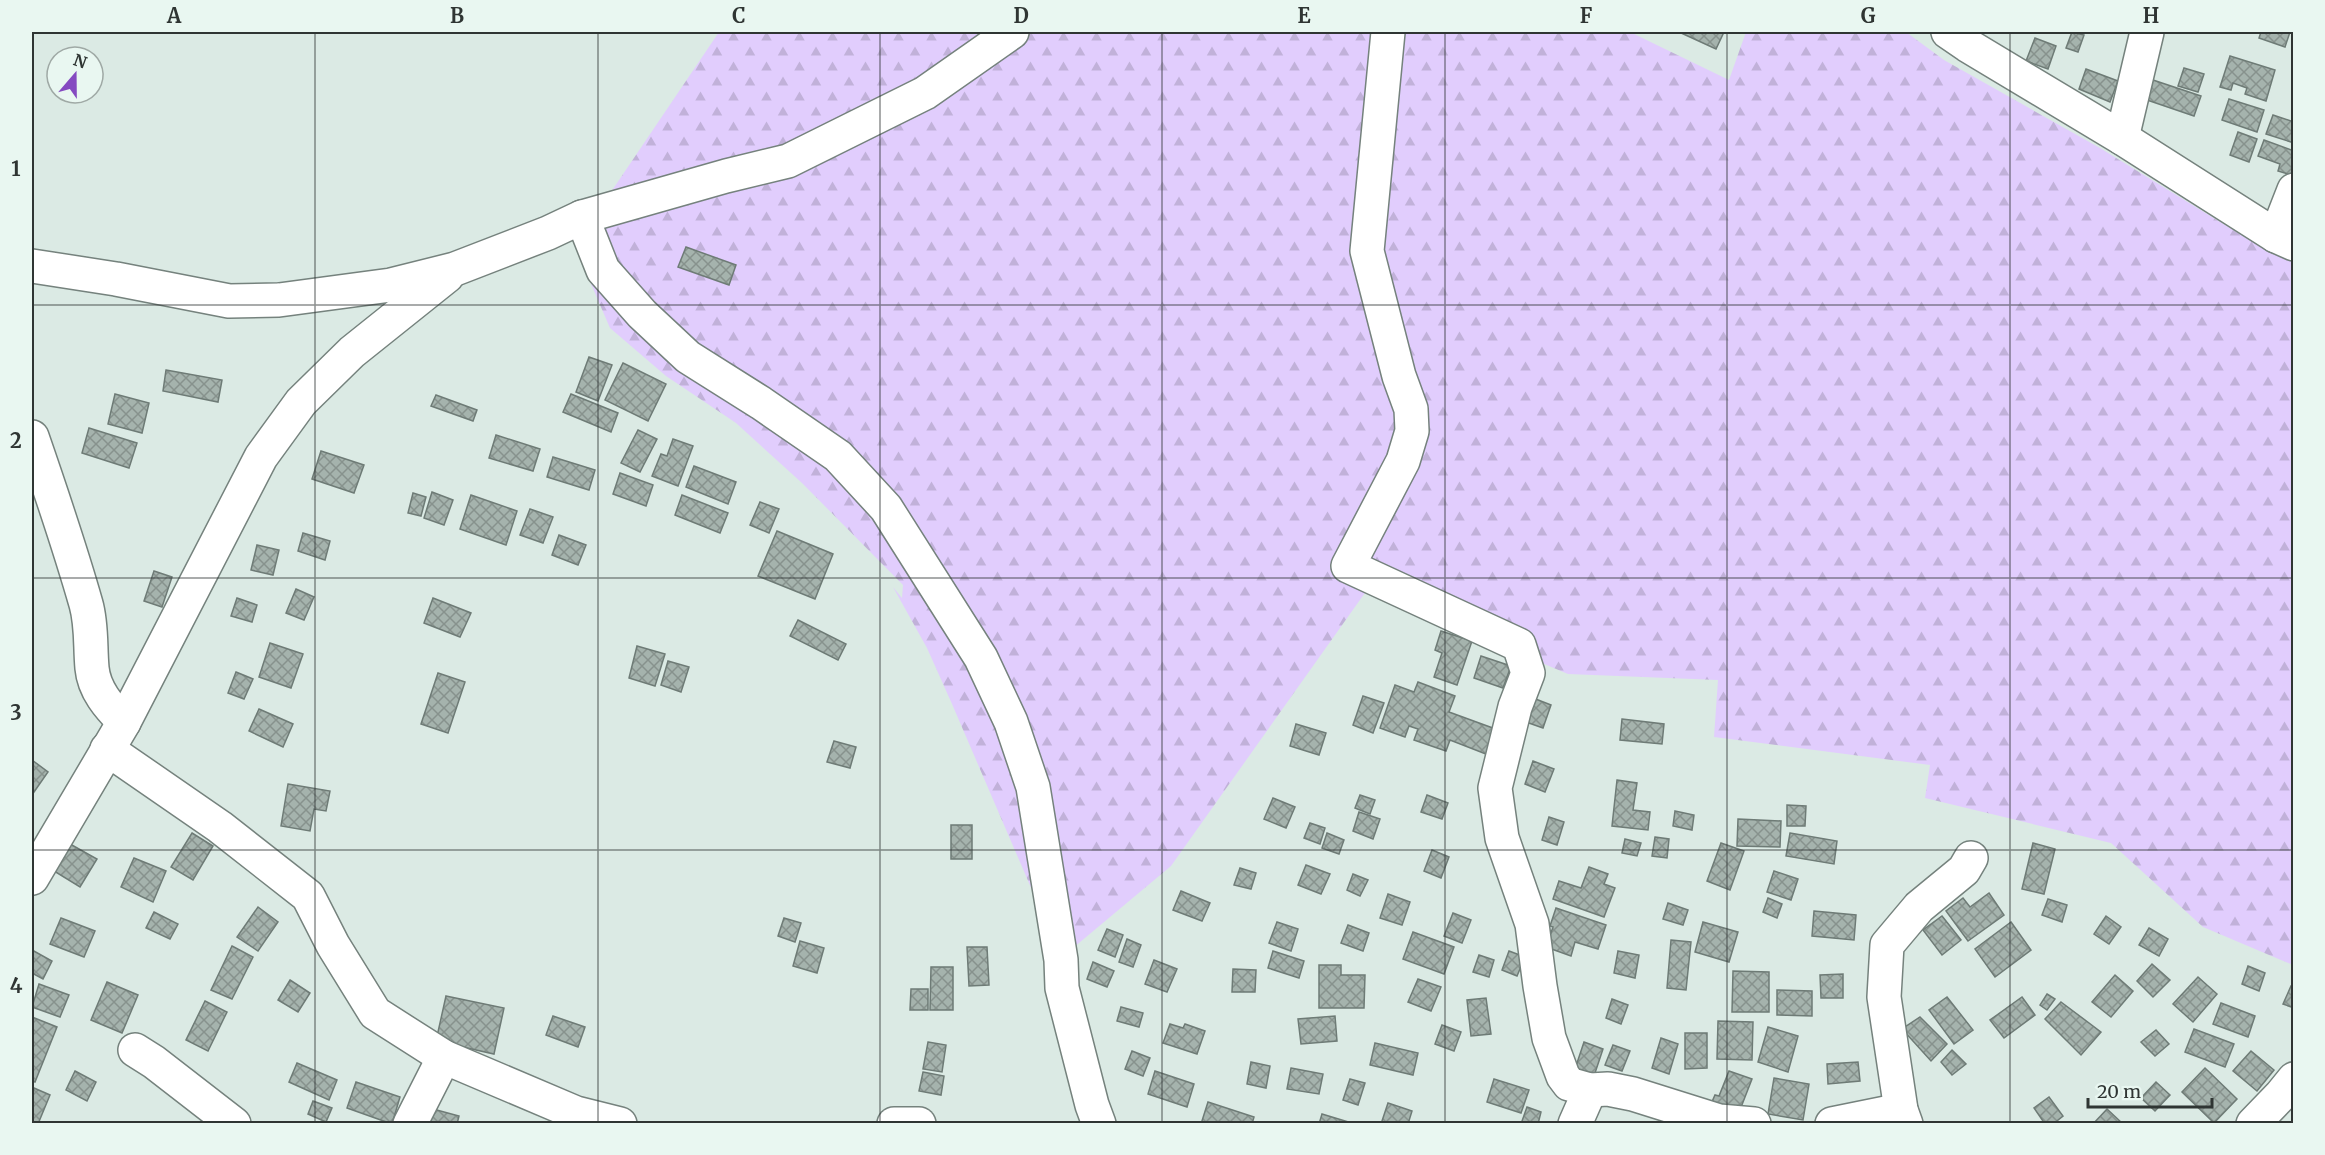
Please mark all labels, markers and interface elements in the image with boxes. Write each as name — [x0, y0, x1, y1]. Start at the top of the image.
text: A — [166, 3, 182, 28]
text: B — [450, 3, 464, 28]
text: C — [732, 3, 746, 28]
text: D — [1013, 3, 1029, 28]
text: E — [1297, 3, 1311, 28]
text: F — [1580, 3, 1593, 28]
text: G — [1861, 3, 1876, 28]
text: H — [2143, 3, 2159, 28]
north arrow — [45, 45, 105, 105]
text: N — [71, 49, 90, 73]
text: 1 — [11, 156, 21, 181]
text: 2 — [10, 428, 22, 453]
text: 3 — [10, 700, 22, 725]
text: 4 — [10, 973, 23, 998]
scale bar — [2088, 1071, 2212, 1109]
text: 20 m — [2097, 1080, 2141, 1103]

